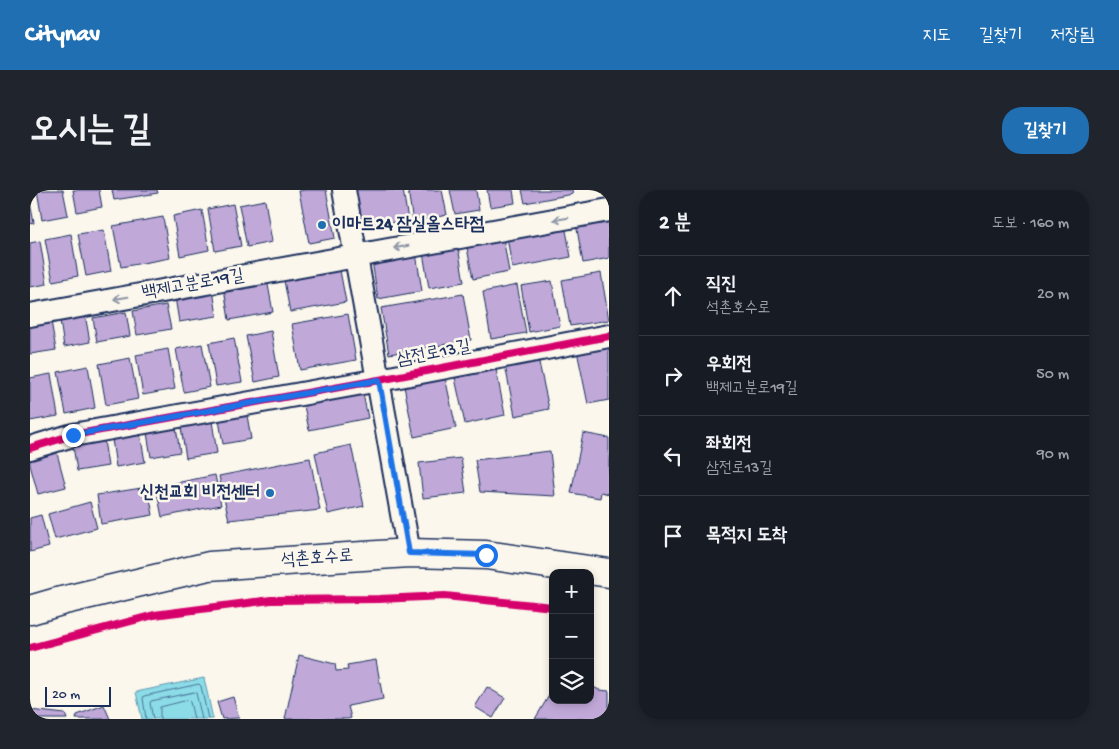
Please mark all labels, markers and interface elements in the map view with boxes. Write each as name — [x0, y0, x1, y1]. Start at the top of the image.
text: Citynav — [25, 21, 100, 50]
text: 지도 — [922, 26, 951, 47]
text: 길찾기 — [979, 26, 1023, 47]
text: 저장됨 — [1051, 26, 1094, 47]
button: 길찾기 — [1002, 107, 1089, 154]
text: 오시는 길 — [30, 112, 151, 153]
text: 2 분 — [659, 212, 691, 237]
one-way arrow — [553, 214, 569, 224]
place label: 이마트24 잠실올스타점 — [332, 215, 484, 236]
text: 도보 · 160 m — [992, 215, 1069, 234]
marker: 이마트24 잠실올스타점 — [316, 219, 328, 231]
one-way arrow — [393, 243, 409, 252]
street label: 백제고분로19길 — [140, 266, 246, 304]
text: 직진 — [706, 274, 737, 297]
icon: ahead — [659, 282, 687, 310]
text: 20 m — [1037, 286, 1069, 305]
one-way arrow — [113, 294, 129, 304]
text: 석촌호수로 — [706, 300, 770, 319]
street label: 삼전로13길 — [395, 336, 473, 371]
text: 우회전 — [706, 354, 752, 377]
icon: right — [659, 362, 687, 390]
text: 50 m — [1036, 366, 1069, 385]
text: 백제고분로19길 — [706, 380, 798, 399]
route end — [62, 424, 85, 447]
text: 좌회전 — [706, 434, 752, 457]
icon: left — [659, 442, 687, 470]
text: 90 m — [1037, 446, 1069, 465]
text: 삼전로13길 — [706, 460, 772, 479]
place label: 신천교회 비전센터 — [140, 483, 260, 504]
marker: 신천교회 비전센터 — [264, 487, 276, 499]
icon: arrive — [659, 522, 687, 550]
text: 목적지 도착 — [706, 525, 787, 548]
route start — [475, 544, 498, 567]
street label: 석촌호수로 — [280, 546, 354, 572]
map controls — [549, 569, 594, 704]
button: + — [549, 569, 594, 614]
button: − — [549, 614, 594, 659]
button: layers — [549, 659, 594, 704]
scale bar — [45, 684, 111, 707]
text: 20 m — [52, 687, 80, 704]

